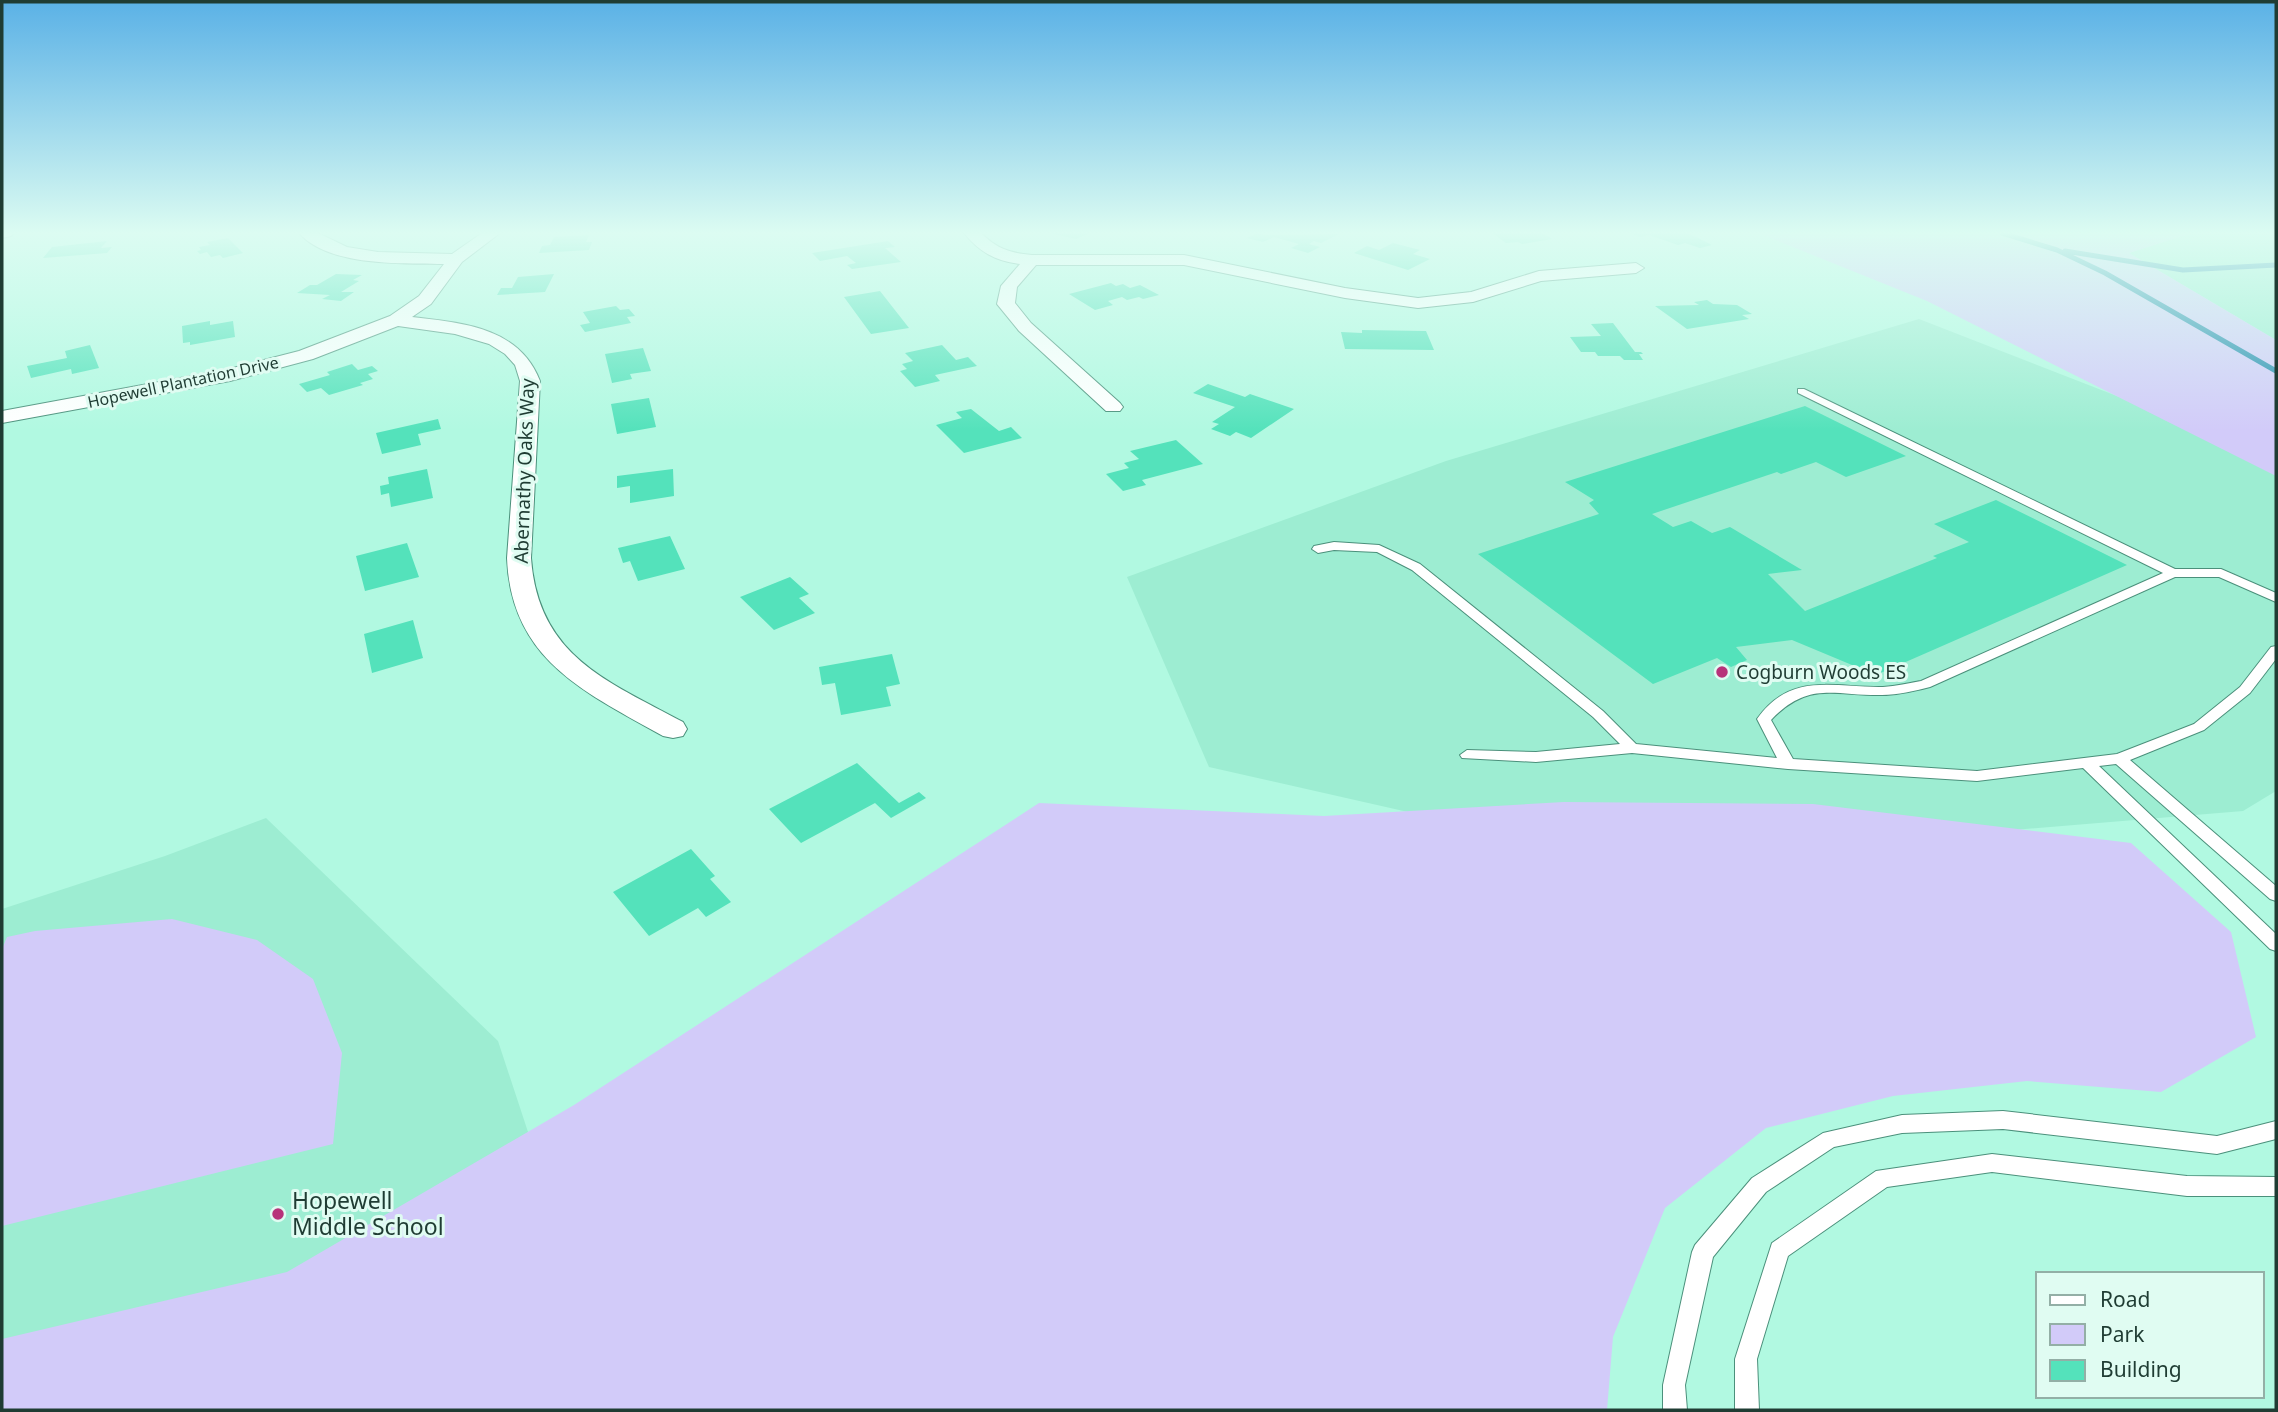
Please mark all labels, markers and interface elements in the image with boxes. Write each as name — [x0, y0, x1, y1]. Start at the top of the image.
street label: Hopewell Plantation Drive — [85, 351, 281, 413]
street label: Abernathy Oaks Way — [508, 378, 540, 564]
place label: Cogburn Woods ES — [1736, 659, 1906, 685]
marker: Cogburn Woods ES — [1714, 664, 1730, 680]
place label: Hopewell Middle School — [292, 1184, 444, 1242]
marker: Hopewell Middle School — [270, 1206, 286, 1222]
legend — [2036, 1272, 2264, 1398]
text: Road — [2100, 1285, 2150, 1313]
text: Park — [2100, 1320, 2145, 1348]
text: Building — [2100, 1355, 2182, 1383]

